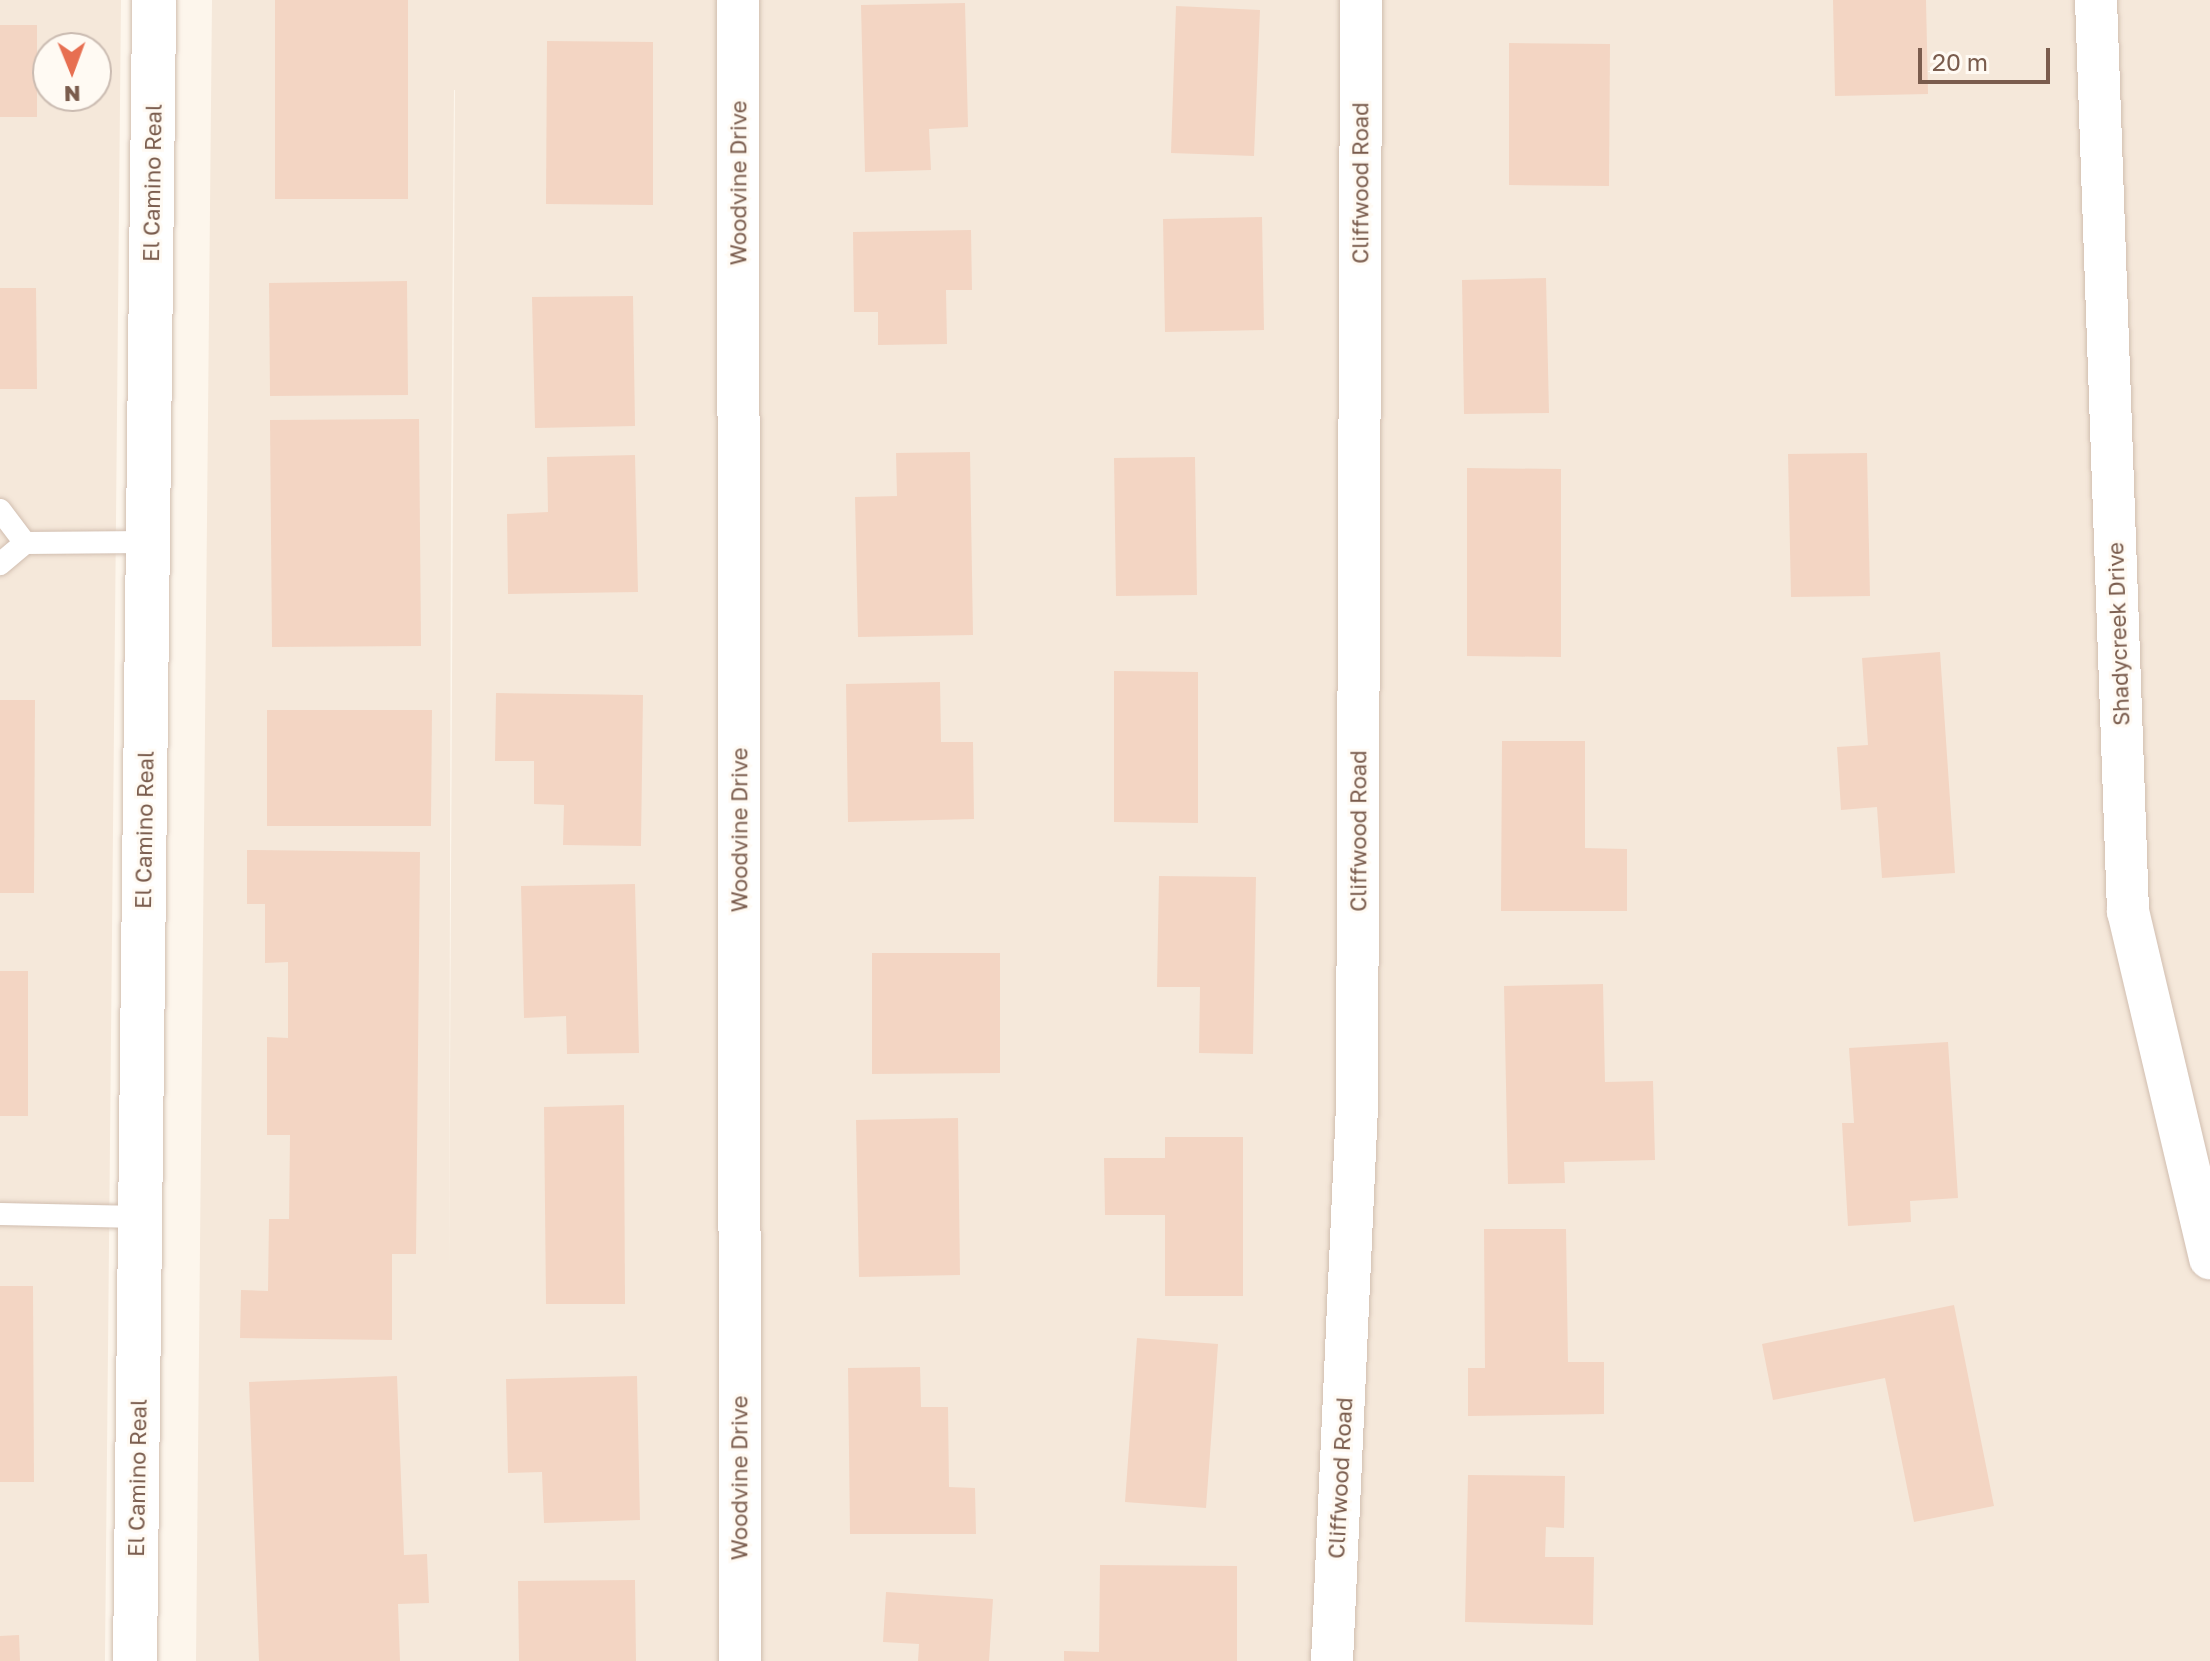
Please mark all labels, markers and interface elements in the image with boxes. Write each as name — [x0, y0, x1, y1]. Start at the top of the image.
north arrow — [32, 32, 112, 112]
scale bar — [1922, 32, 2054, 82]
text: 20 m — [1932, 47, 1988, 76]
text: N — [64, 81, 81, 108]
street label: Woodvine Drive — [725, 101, 751, 265]
street label: Cliffwood Road — [1347, 102, 1373, 264]
street label: El Camino Real — [137, 104, 167, 262]
street label: Shadycreek Drive — [2102, 542, 2134, 726]
street label: Woodvine Drive — [726, 748, 752, 912]
street label: Cliffwood Road — [1345, 750, 1371, 912]
street label: El Camino Real — [129, 751, 159, 909]
street label: Woodvine Drive — [726, 1396, 752, 1560]
street label: Cliffwood Road — [1323, 1397, 1357, 1559]
street label: El Camino Real — [122, 1399, 152, 1557]

